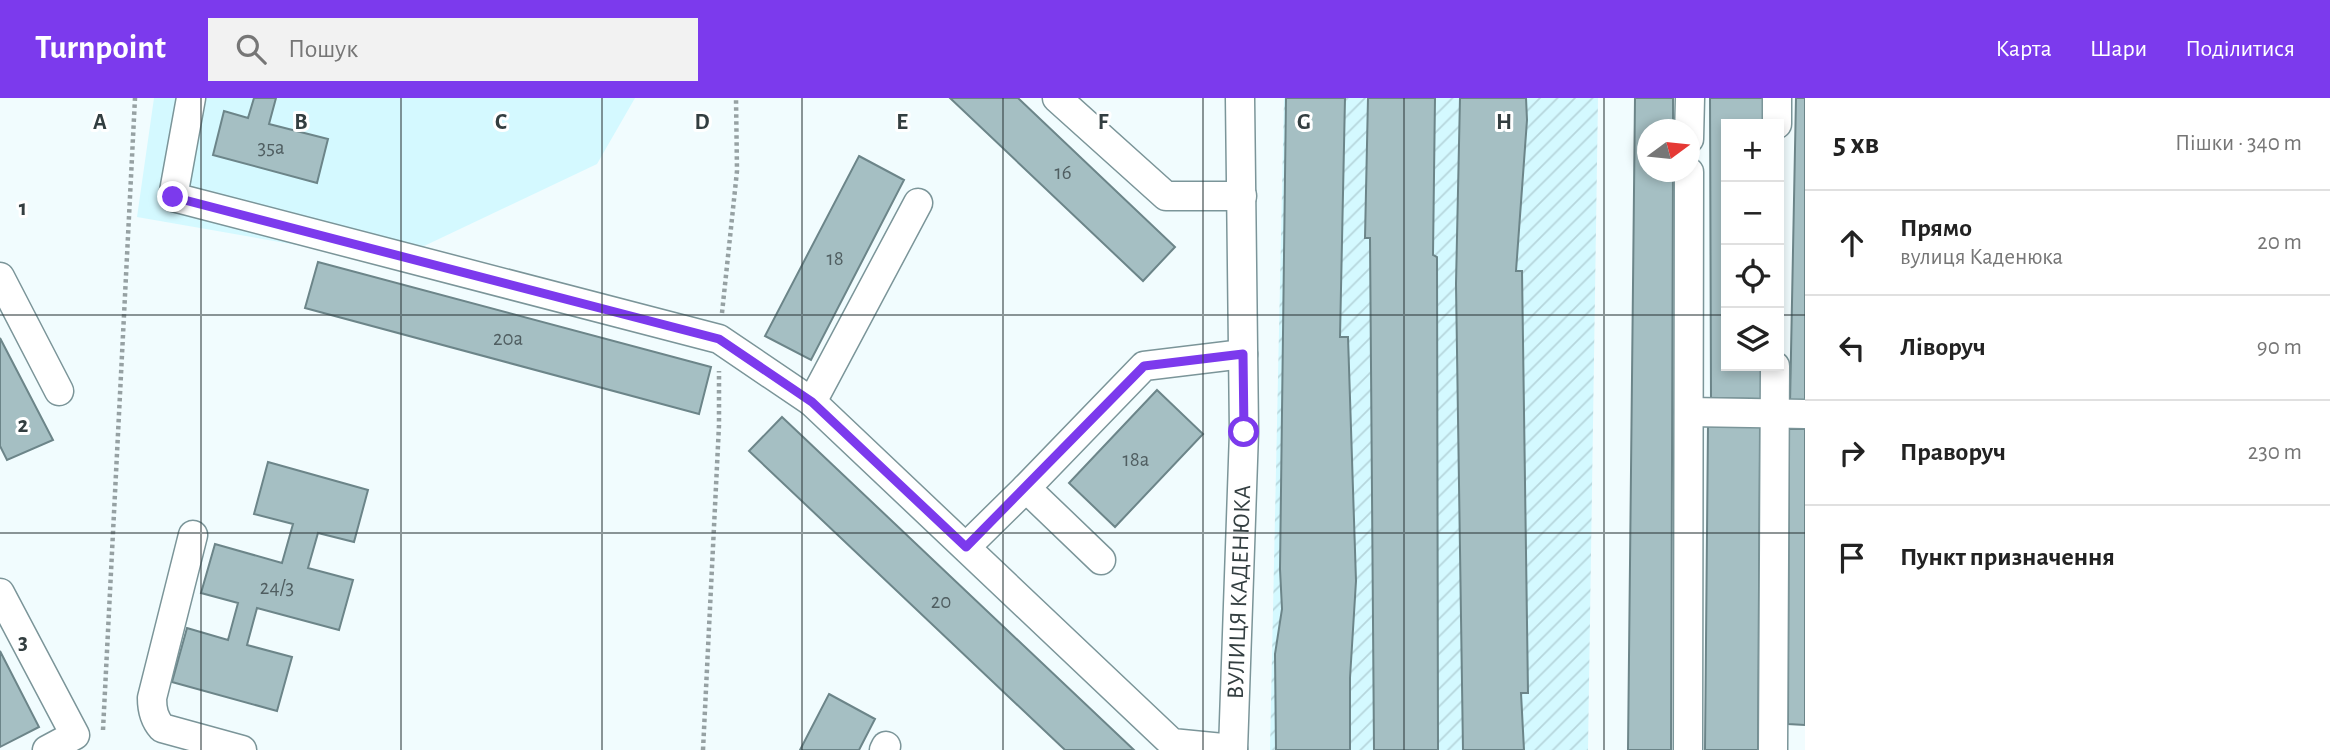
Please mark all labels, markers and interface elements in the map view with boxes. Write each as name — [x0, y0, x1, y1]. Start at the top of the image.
search box — [208, 18, 698, 81]
icon: search — [232, 30, 270, 68]
text: Turnpoint — [35, 32, 166, 65]
text: Пошук — [288, 36, 358, 62]
text: Карта — [1995, 37, 2052, 61]
text: Шари — [2090, 37, 2147, 61]
text: Поділитися — [2185, 37, 2295, 61]
text: A — [93, 111, 107, 134]
text: B — [294, 111, 308, 134]
text: C — [495, 111, 507, 134]
text: D — [694, 111, 710, 134]
text: E — [896, 111, 908, 134]
text: F — [1098, 111, 1109, 134]
text: G — [1297, 111, 1311, 134]
text: H — [1496, 111, 1512, 134]
north arrow — [1637, 119, 1700, 182]
map controls — [1721, 119, 1784, 371]
button: + — [1721, 119, 1784, 182]
text: 5 хв — [1833, 129, 1879, 159]
text: Пішки · 340 m — [2175, 132, 2302, 155]
house number: 35а — [257, 137, 285, 158]
house number: 16 — [1054, 162, 1072, 183]
route end — [157, 181, 188, 212]
button: − — [1721, 182, 1784, 245]
text: 1 — [19, 197, 27, 220]
text: Прямо — [1900, 215, 1972, 241]
icon: ahead — [1833, 224, 1871, 262]
text: 20 m — [2257, 231, 2302, 254]
button: locate — [1721, 245, 1784, 308]
text: вулиця Каденюка — [1900, 246, 2063, 269]
house number: 18 — [826, 248, 844, 269]
button: layers — [1721, 308, 1784, 371]
house number: 20а — [493, 328, 524, 349]
icon: left — [1833, 329, 1871, 367]
text: Ліворуч — [1900, 334, 1986, 360]
text: 90 m — [2257, 336, 2302, 359]
text: 2 — [18, 414, 29, 437]
route start — [1228, 416, 1259, 447]
icon: right — [1833, 434, 1871, 472]
text: Праворуч — [1900, 439, 2006, 465]
text: 230 m — [2248, 441, 2302, 464]
house number: 18а — [1123, 449, 1150, 470]
street label: ВУЛИЦЯ КАДЕНЮКА — [1224, 485, 1255, 700]
icon: arrive — [1833, 539, 1871, 577]
text: Пункт призначення — [1900, 544, 2115, 570]
house number: 24/3 — [260, 577, 294, 598]
house number: 20 — [931, 591, 951, 612]
text: 3 — [18, 631, 28, 654]

